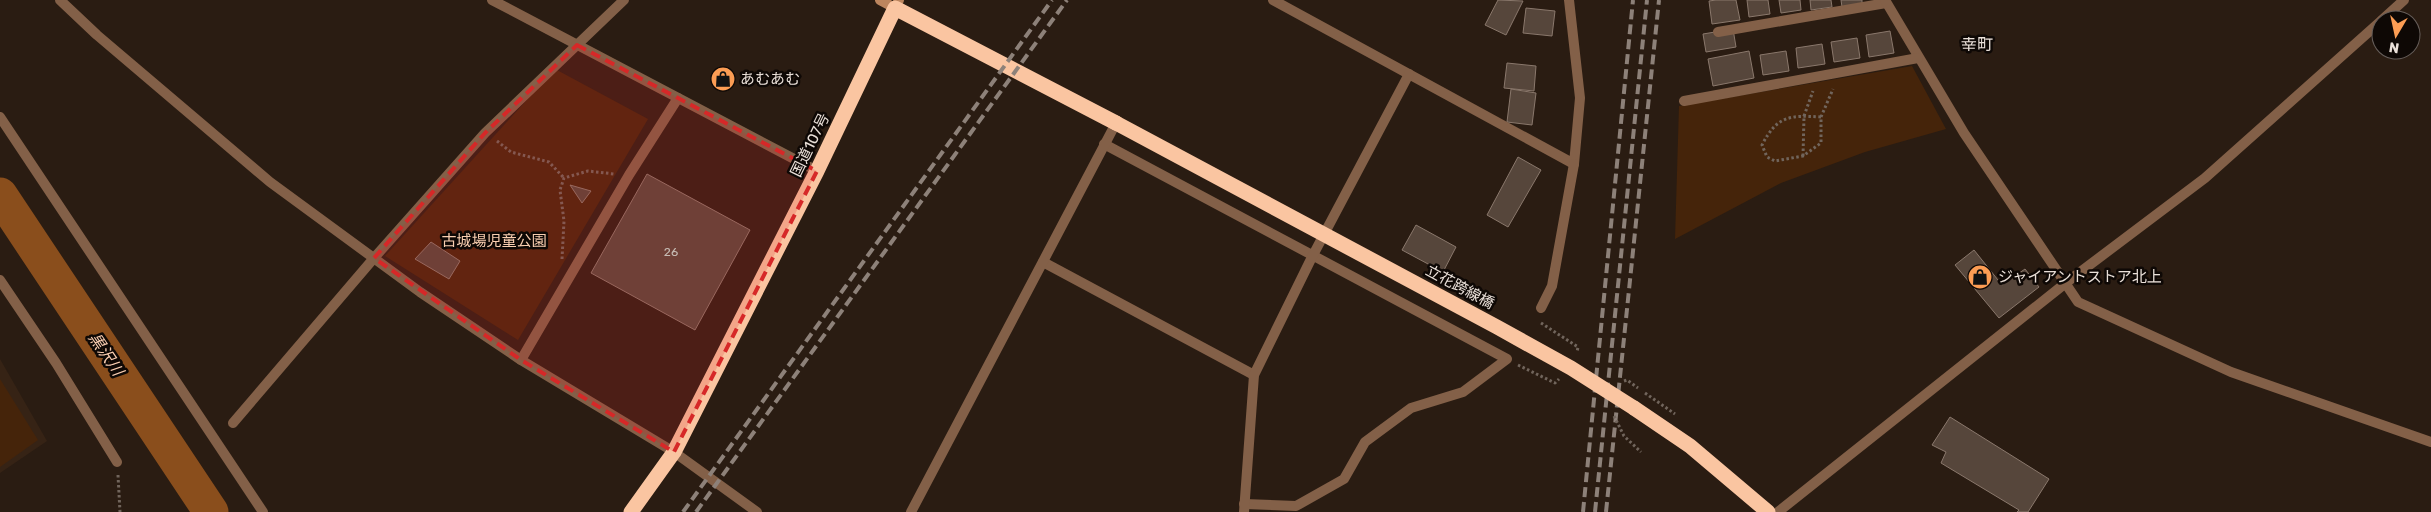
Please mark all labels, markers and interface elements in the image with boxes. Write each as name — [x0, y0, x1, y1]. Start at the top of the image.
north arrow — [2371, 10, 2421, 60]
district label: 幸町 — [1961, 35, 1993, 54]
text: N — [2388, 38, 2400, 57]
shop icon: あむあむ — [710, 66, 736, 92]
place label: あむあむ — [740, 70, 800, 88]
street label: 国道107号 — [787, 110, 833, 180]
park label: 古城場児童公園 — [441, 232, 547, 250]
house number: 26 — [664, 245, 678, 259]
street label: 立花跨線橋 — [1423, 261, 1497, 313]
shop icon: ジャイアントストア北上 — [1967, 264, 1993, 290]
place label: ジャイアントストア北上 — [1998, 268, 2162, 286]
water label: 黒沢川 — [85, 329, 128, 381]

